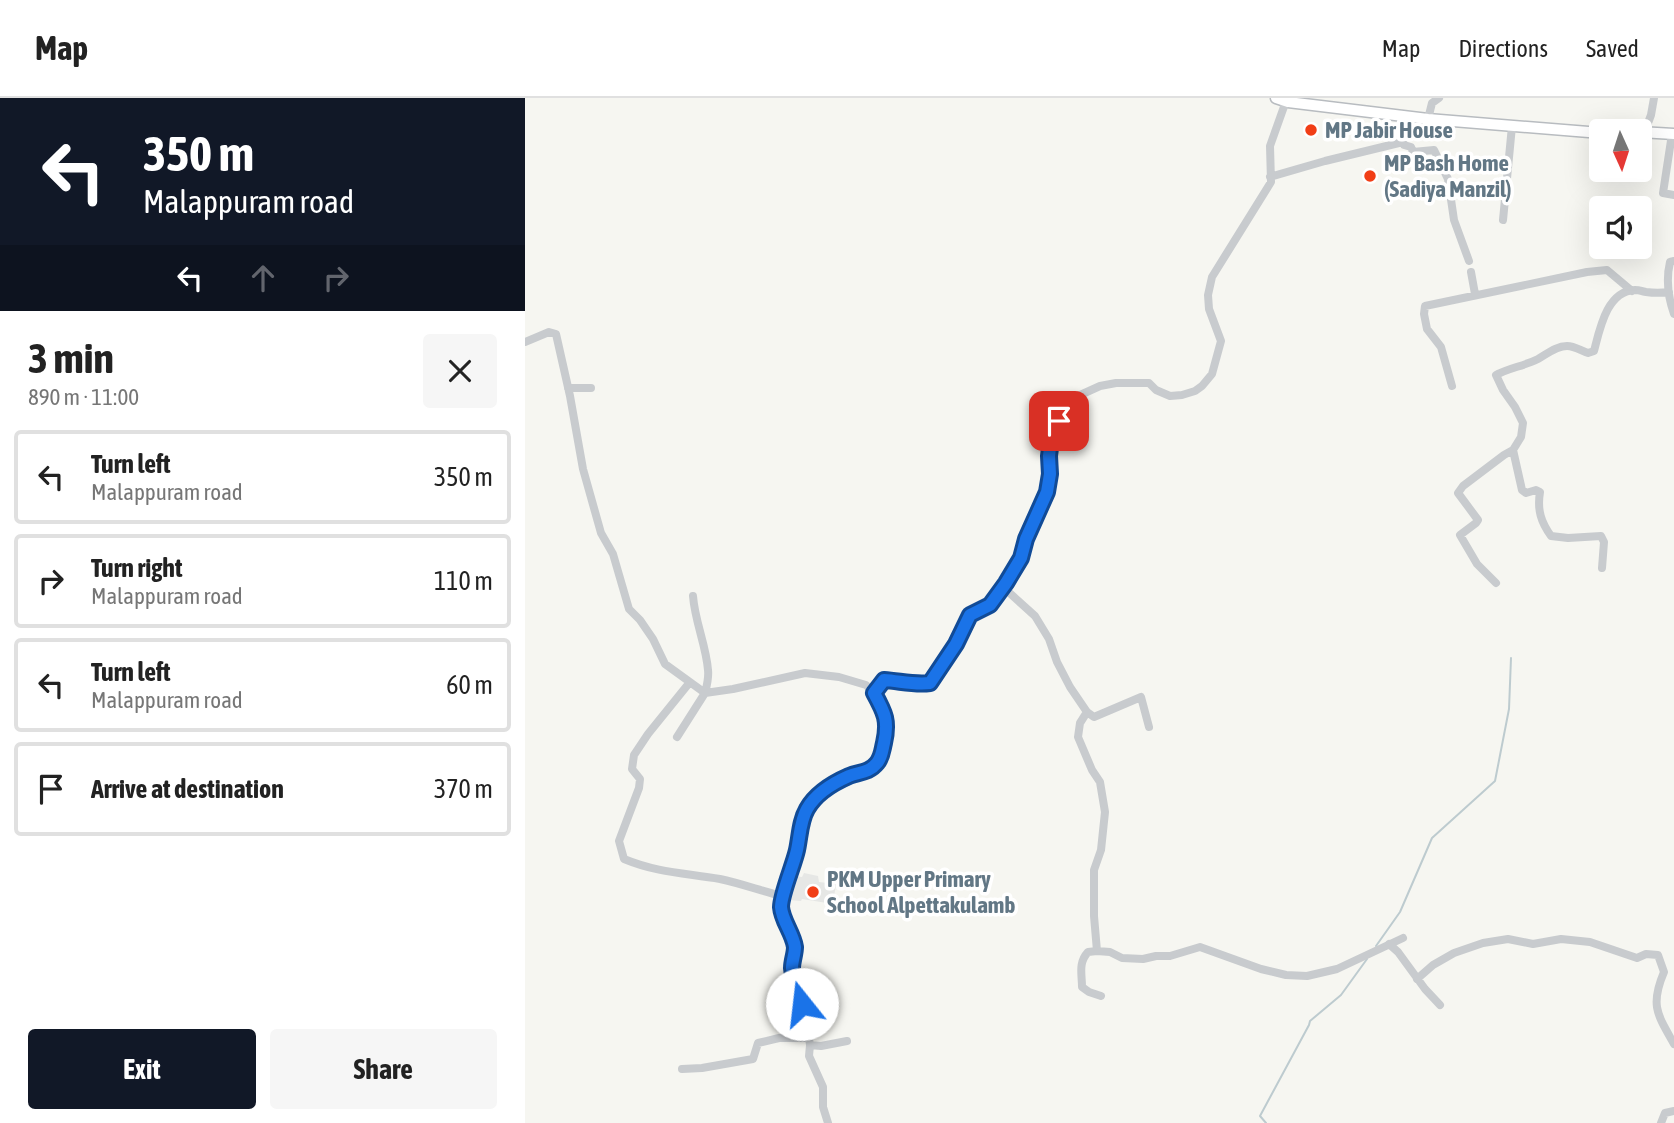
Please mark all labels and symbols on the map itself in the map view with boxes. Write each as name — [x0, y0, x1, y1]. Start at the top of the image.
place label: MP Jabir House — [1325, 117, 1453, 143]
north arrow — [1589, 119, 1652, 182]
marker: MP Jabir House — [1303, 122, 1319, 138]
place label: MP Bash Home (Sadiya Manzil) — [1384, 150, 1512, 202]
marker: MP Bash Home (Sadiya Manzil) — [1362, 168, 1378, 184]
pin — [1029, 391, 1089, 451]
place label: PKM Upper Primary School Alpettakulamb — [827, 866, 1015, 918]
marker: PKM Upper Primary School Alpettakulamb — [805, 884, 821, 900]
position arrow — [765, 967, 839, 1041]

